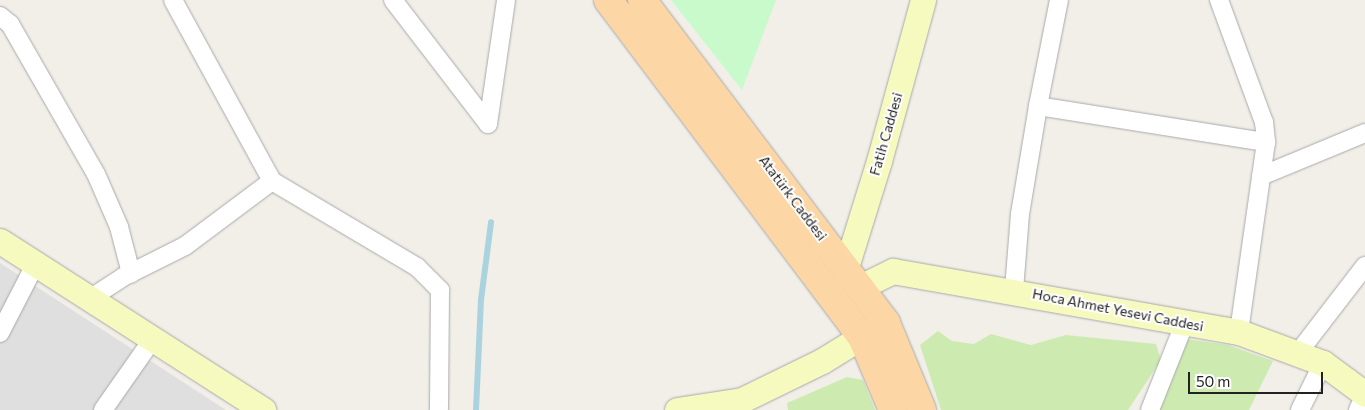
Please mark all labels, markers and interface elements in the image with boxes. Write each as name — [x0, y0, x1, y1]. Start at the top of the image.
street label: Fatih Caddesi — [866, 91, 906, 177]
street label: Atatürk Caddesi — [756, 152, 830, 244]
street label: Hoca Ahmet Yesevi Caddesi — [1031, 285, 1205, 335]
scale bar — [1190, 362, 1325, 394]
text: 50 m — [1196, 372, 1230, 390]

